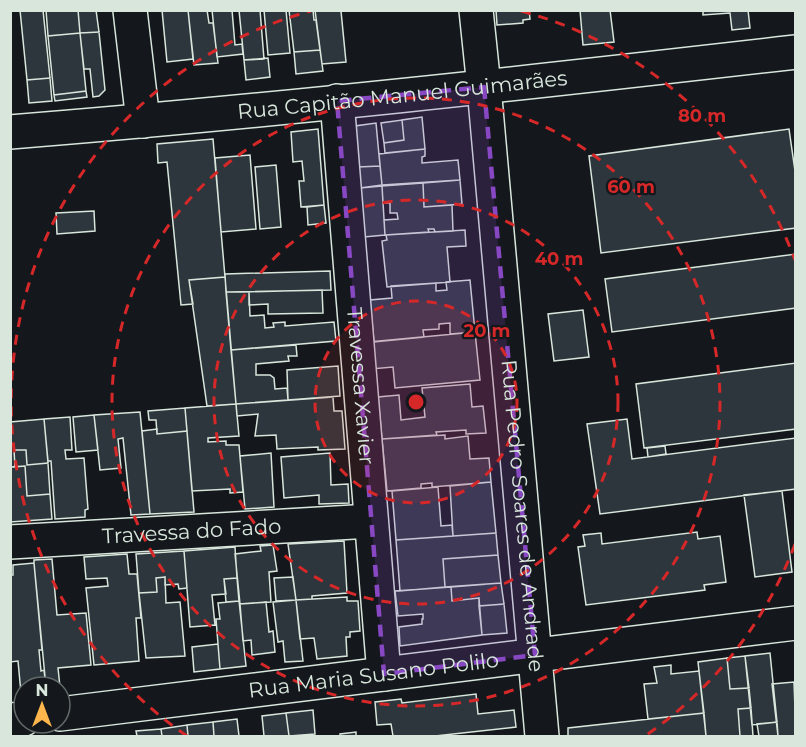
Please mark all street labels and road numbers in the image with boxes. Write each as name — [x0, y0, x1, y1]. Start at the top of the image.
street label: Rua Capitão Manuel Guimarães — [236, 65, 568, 124]
street label: Travessa Xavier — [342, 307, 380, 466]
street label: Rua Pedro Soares de Andrade — [496, 358, 549, 673]
street label: Travessa do Fado — [101, 513, 282, 549]
street label: Rua Maria Susano Polilo — [247, 647, 500, 703]

